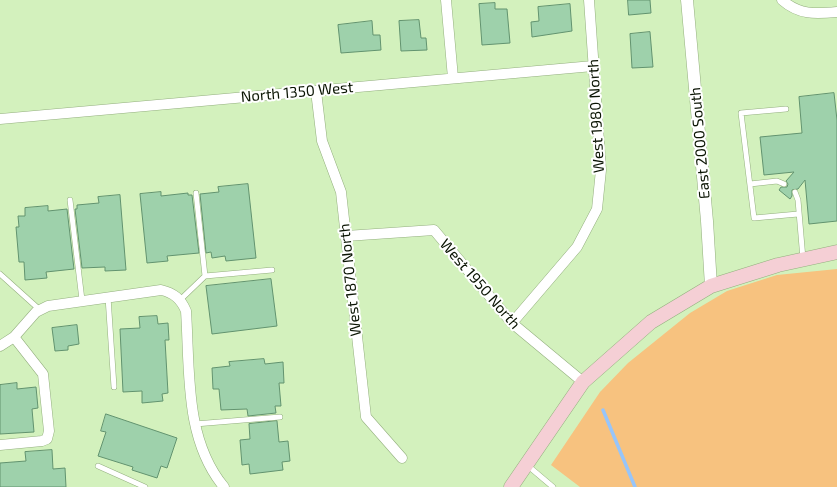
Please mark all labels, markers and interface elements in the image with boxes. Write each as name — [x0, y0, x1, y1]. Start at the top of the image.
street label: West 1980 North — [584, 58, 608, 174]
street label: North 1350 West — [240, 78, 354, 106]
street label: East 2000 South — [686, 86, 714, 200]
street label: West 1870 North — [335, 223, 365, 337]
street label: West 1950 North — [436, 235, 524, 333]

